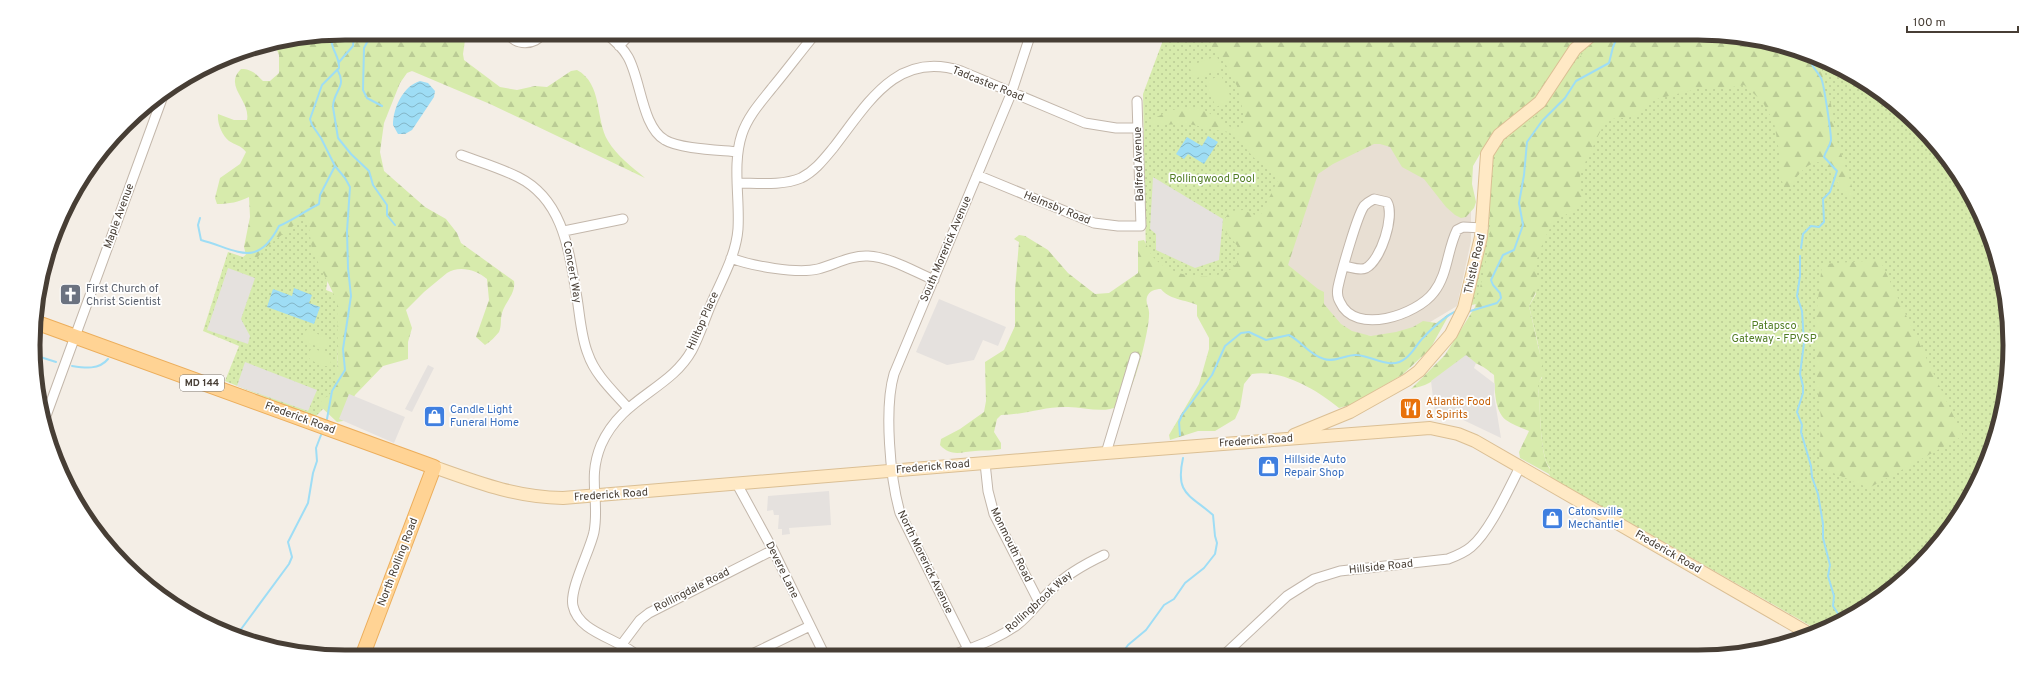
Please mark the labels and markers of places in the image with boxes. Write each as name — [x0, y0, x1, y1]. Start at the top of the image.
church icon: First Church of Christ Scientist — [57, 282, 83, 308]
place label: First Church of Christ Scientist — [86, 282, 161, 309]
restaurant icon: Atlantic Food & Spirits — [1398, 395, 1424, 421]
place label: Atlantic Food & Spirits — [1426, 395, 1491, 422]
shop icon: Candle Light Funeral Home — [421, 403, 447, 429]
place label: Candle Light Funeral Home — [450, 403, 519, 430]
shop icon: Hillside Auto Repair Shop — [1256, 453, 1282, 479]
place label: Hillside Auto Repair Shop — [1284, 453, 1346, 480]
shop icon: Catonsville Mechantle1 — [1539, 505, 1565, 531]
place label: Catonsville Mechantle1 — [1568, 505, 1624, 532]

